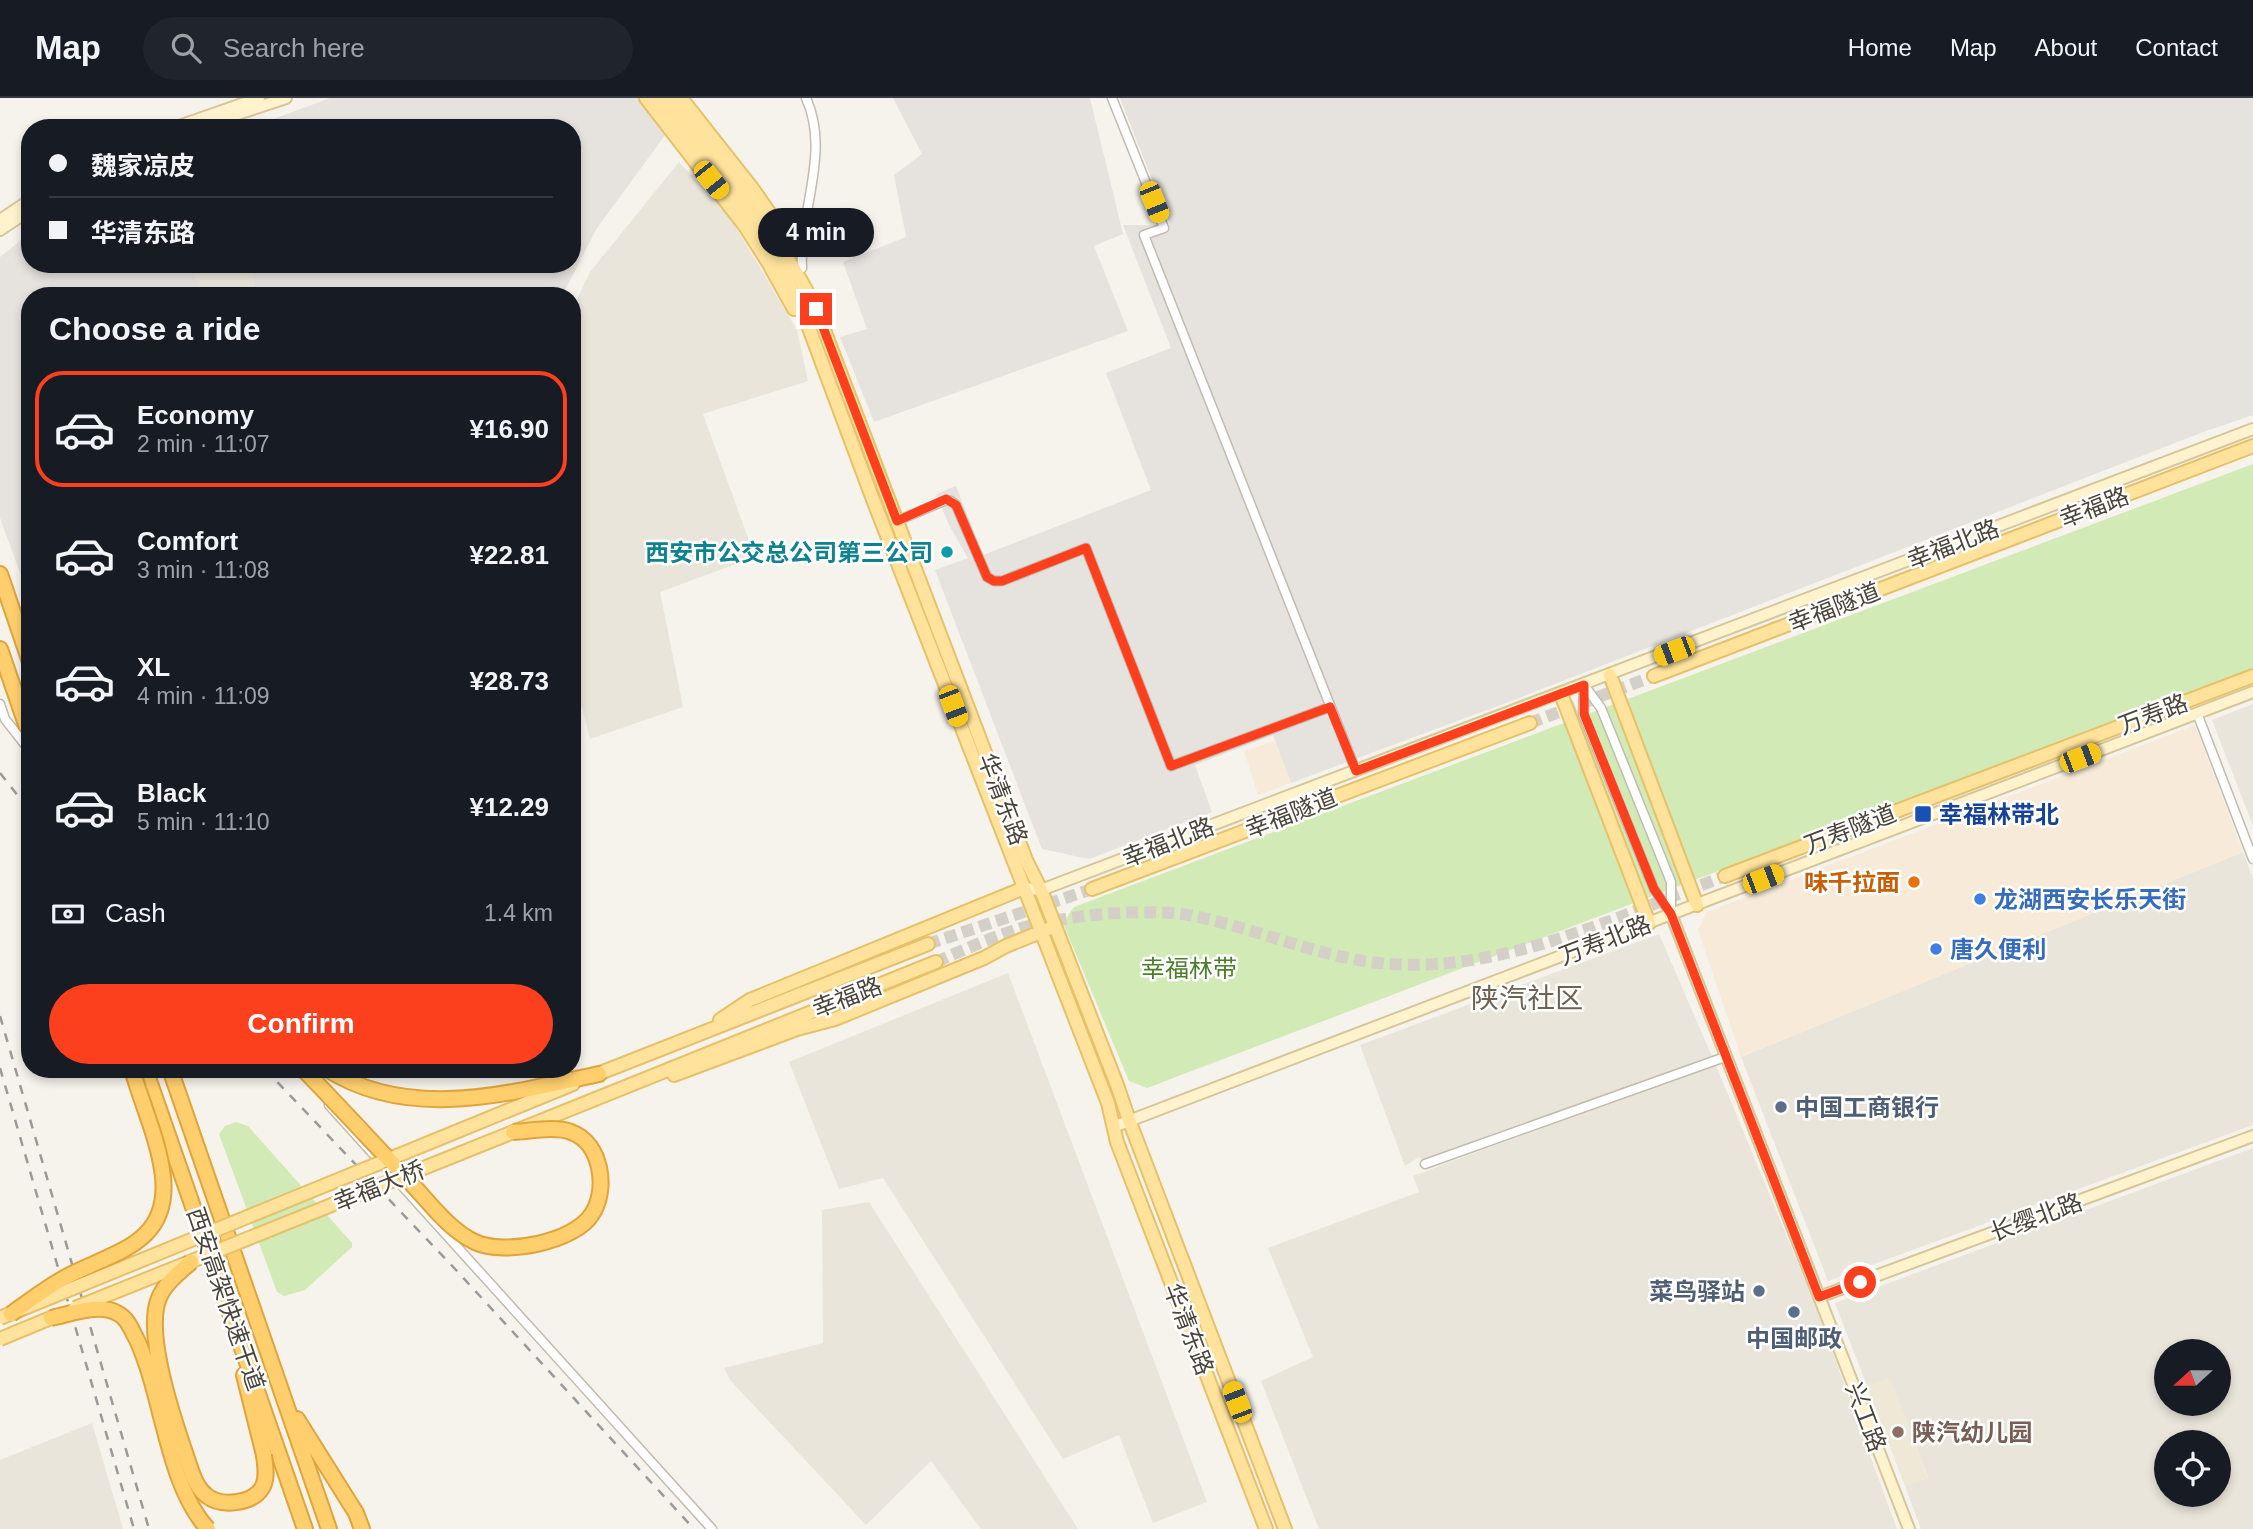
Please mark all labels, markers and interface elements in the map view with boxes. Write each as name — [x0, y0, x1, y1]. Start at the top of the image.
search box — [143, 17, 633, 80]
text: Map — [35, 29, 101, 66]
icon: search — [167, 29, 205, 67]
text: Search here — [223, 33, 365, 63]
text: Home — [1848, 34, 1912, 61]
text: Map — [1950, 34, 1997, 61]
text: About — [2035, 34, 2097, 61]
text: Contact — [2135, 34, 2218, 61]
text: 魏家凉皮 — [91, 151, 195, 181]
car — [690, 157, 733, 203]
car — [1137, 179, 1172, 225]
callout: 4 min — [758, 208, 874, 256]
text: 华清东路 — [91, 218, 195, 248]
text: 4 min — [786, 219, 846, 245]
route end — [800, 293, 832, 325]
text: Choose a ride — [49, 311, 261, 347]
icon: car — [53, 398, 116, 461]
text: Economy — [137, 400, 254, 430]
text: ¥16.90 — [469, 414, 549, 444]
text: 2 min · 11:07 — [137, 431, 270, 457]
street label: 幸福路 — [2056, 481, 2132, 533]
street label: 幸福北路 — [1903, 514, 2003, 574]
icon: car — [53, 524, 116, 587]
text: Comfort — [137, 526, 238, 556]
place label: 西安市公交总公司第三公司 — [645, 539, 933, 566]
text: ¥22.81 — [469, 540, 549, 570]
marker: 西安市公交总公司第三公司 — [939, 544, 955, 560]
text: 3 min · 11:08 — [137, 557, 270, 583]
street label: 幸福隧道 — [1784, 577, 1884, 637]
car — [1651, 634, 1698, 668]
icon: car — [53, 650, 116, 713]
text: XL — [137, 652, 170, 682]
text: ¥28.73 — [469, 666, 549, 696]
text: 4 min · 11:09 — [137, 683, 270, 709]
car — [936, 683, 971, 729]
street label: 万寿路 — [2115, 688, 2191, 740]
car — [2057, 741, 2104, 775]
street label: 华清东路 — [973, 749, 1033, 849]
icon: car — [53, 776, 116, 839]
text: Black — [137, 778, 206, 808]
street label: 幸福隧道 — [1241, 783, 1341, 843]
text: ¥12.29 — [469, 792, 549, 822]
street label: 万寿隧道 — [1800, 799, 1900, 859]
place label: 幸福林带北 — [1939, 801, 2059, 828]
marker: 幸福林带北 — [1913, 804, 1933, 824]
text: 5 min · 11:10 — [137, 809, 270, 835]
street label: 幸福北路 — [1118, 812, 1218, 872]
car — [1740, 862, 1787, 896]
place label: 味千拉面 — [1804, 869, 1900, 896]
marker: 味千拉面 — [1906, 874, 1922, 890]
place label: 龙湖西安长乐天街 — [1994, 886, 2186, 913]
marker: 龙湖西安长乐天街 — [1972, 891, 1988, 907]
icon: cash — [49, 895, 87, 933]
text: Cash — [105, 898, 166, 928]
text: 1.4 km — [484, 900, 553, 926]
street label: 万寿北路 — [1555, 910, 1655, 970]
place label: 唐久便利 — [1950, 936, 2046, 963]
marker: 唐久便利 — [1928, 941, 1944, 957]
park label: 幸福林带 — [1141, 955, 1237, 982]
street label: 幸福路 — [809, 971, 885, 1023]
district label: 陕汽社区 — [1471, 983, 1583, 1014]
button: Confirm — [49, 984, 553, 1064]
place label: 中国工商银行 — [1795, 1094, 1939, 1121]
marker: 中国工商银行 — [1773, 1099, 1789, 1115]
street label: 幸福大桥 — [329, 1156, 429, 1216]
street label: 长缨北路 — [1986, 1188, 2086, 1246]
street label: 西安高架快速干道 — [182, 1204, 270, 1394]
route start — [1844, 1266, 1876, 1298]
place label: 菜鸟驿站 — [1649, 1278, 1745, 1305]
street label: 华清东路 — [1159, 1279, 1219, 1379]
marker: 菜鸟驿站 — [1751, 1283, 1767, 1299]
marker: 中国邮政 — [1786, 1304, 1802, 1320]
place label: 中国邮政 — [1746, 1325, 1842, 1352]
north arrow — [2154, 1339, 2231, 1416]
map controls — [2154, 1339, 2231, 1507]
car — [1220, 1379, 1255, 1425]
street label: 兴工路 — [1840, 1379, 1892, 1455]
place label: 陕汽幼儿园 — [1912, 1419, 2032, 1446]
marker: 陕汽幼儿园 — [1890, 1424, 1906, 1440]
button: locate — [2154, 1430, 2231, 1507]

